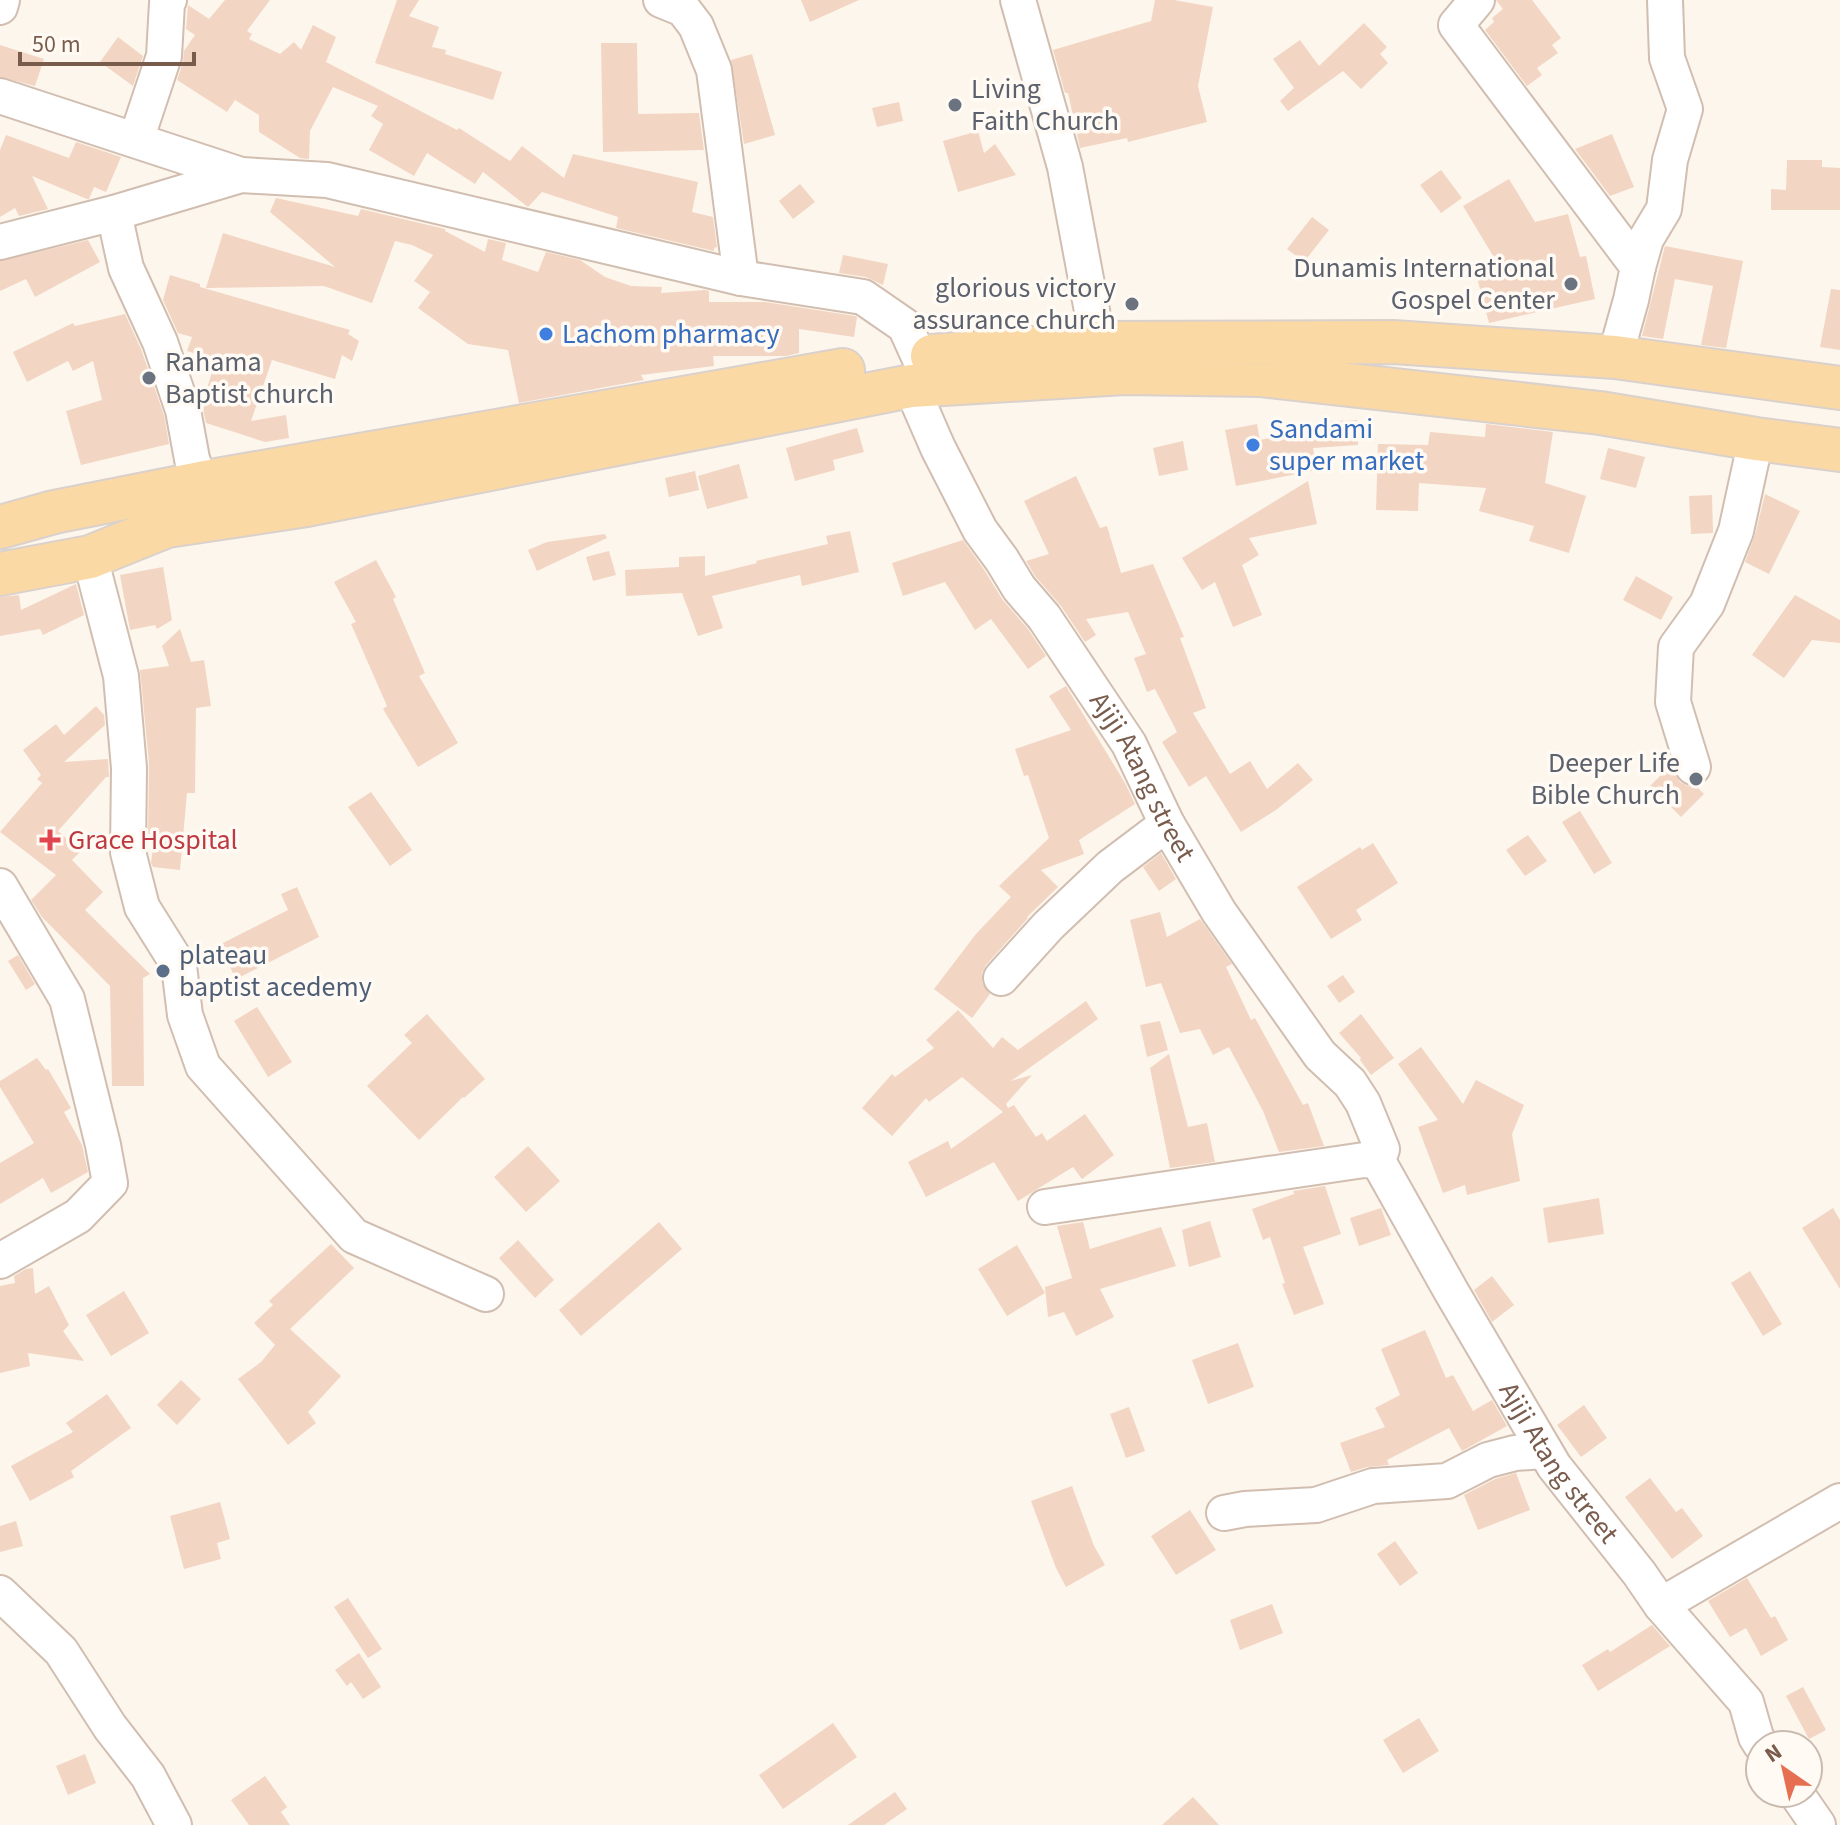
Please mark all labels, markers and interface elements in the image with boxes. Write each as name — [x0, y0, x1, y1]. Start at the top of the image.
scale bar — [20, 16, 194, 66]
text: 50 m — [32, 27, 81, 62]
place label: Living Faith Church — [971, 69, 1119, 141]
marker: Living Faith Church — [946, 96, 964, 114]
place label: Dunamis International Gospel Center — [1293, 248, 1555, 320]
place label: glorious victory assurance church — [912, 268, 1116, 340]
marker: Dunamis International Gospel Center — [1562, 275, 1580, 293]
marker: glorious victory assurance church — [1123, 295, 1141, 313]
place label: Lachom pharmacy — [562, 314, 780, 354]
marker: Lachom pharmacy — [537, 325, 555, 343]
place label: Rahama Baptist church — [165, 342, 334, 414]
marker: Rahama Baptist church — [140, 369, 158, 387]
place label: Sandami super market — [1269, 409, 1425, 481]
marker: Sandami super market — [1244, 436, 1262, 454]
street label: Ajiji Atang street — [1080, 684, 1205, 870]
place label: Deeper Life Bible Church — [1531, 743, 1680, 815]
marker: Deeper Life Bible Church — [1687, 770, 1705, 788]
place label: Grace Hospital — [68, 820, 238, 860]
marker: Grace Hospital — [39, 829, 61, 851]
place label: plateau baptist acedemy — [179, 935, 372, 1007]
marker: plateau baptist acedemy — [154, 962, 172, 980]
street label: Ajiji Atang street — [1489, 1375, 1628, 1553]
north arrow — [1744, 1729, 1824, 1809]
text: N — [1758, 1736, 1788, 1771]

